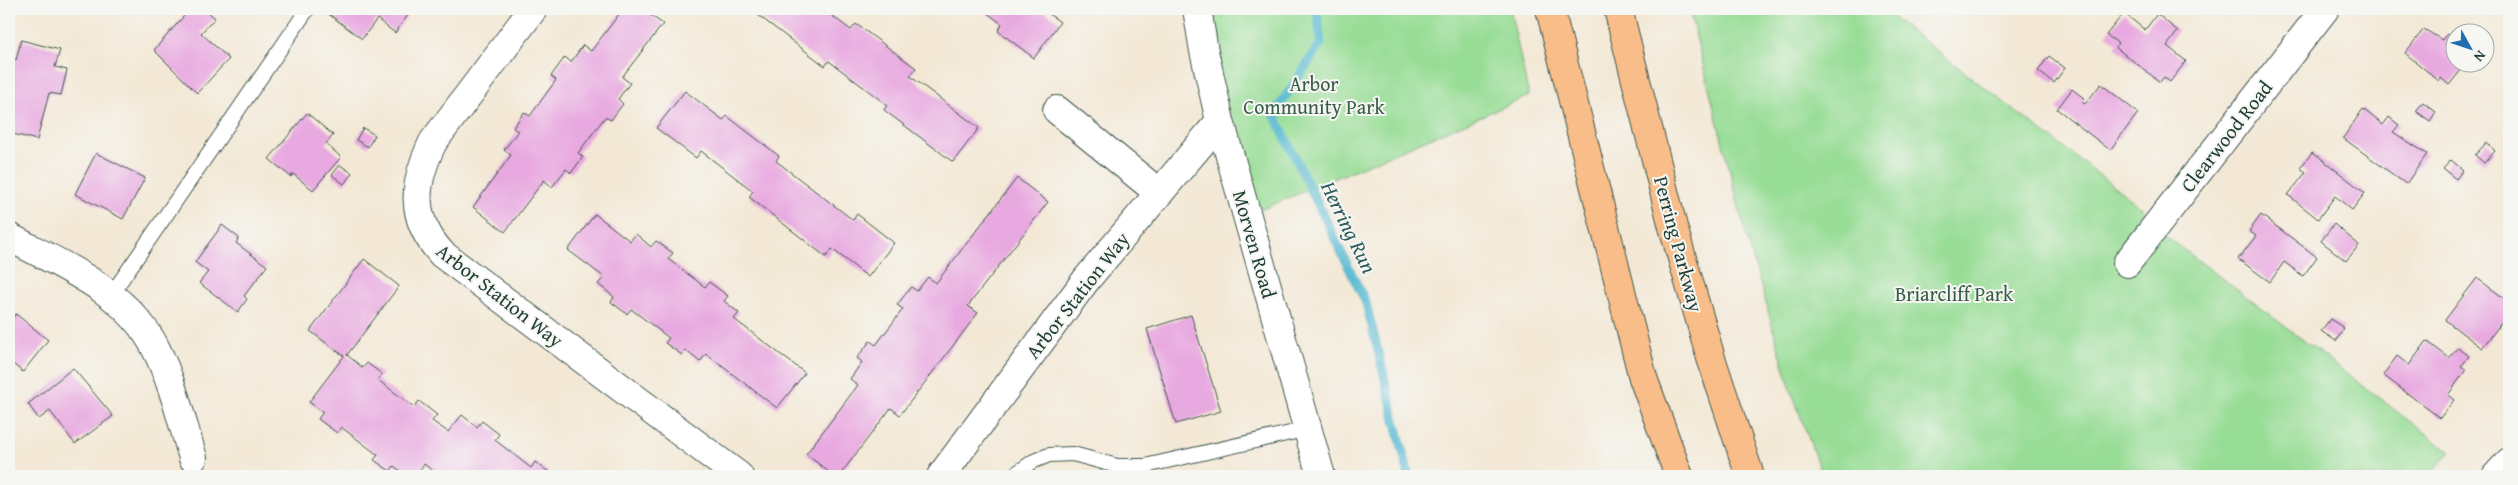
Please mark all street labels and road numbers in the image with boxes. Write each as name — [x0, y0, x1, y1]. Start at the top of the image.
street label: Clearwood Road — [2173, 74, 2279, 198]
street label: Perring Parkway — [1647, 173, 1711, 315]
street label: Morven Road — [1226, 187, 1284, 302]
street label: Arbor Station Way — [1018, 225, 1136, 365]
street label: Arbor Station Way — [430, 236, 570, 354]

